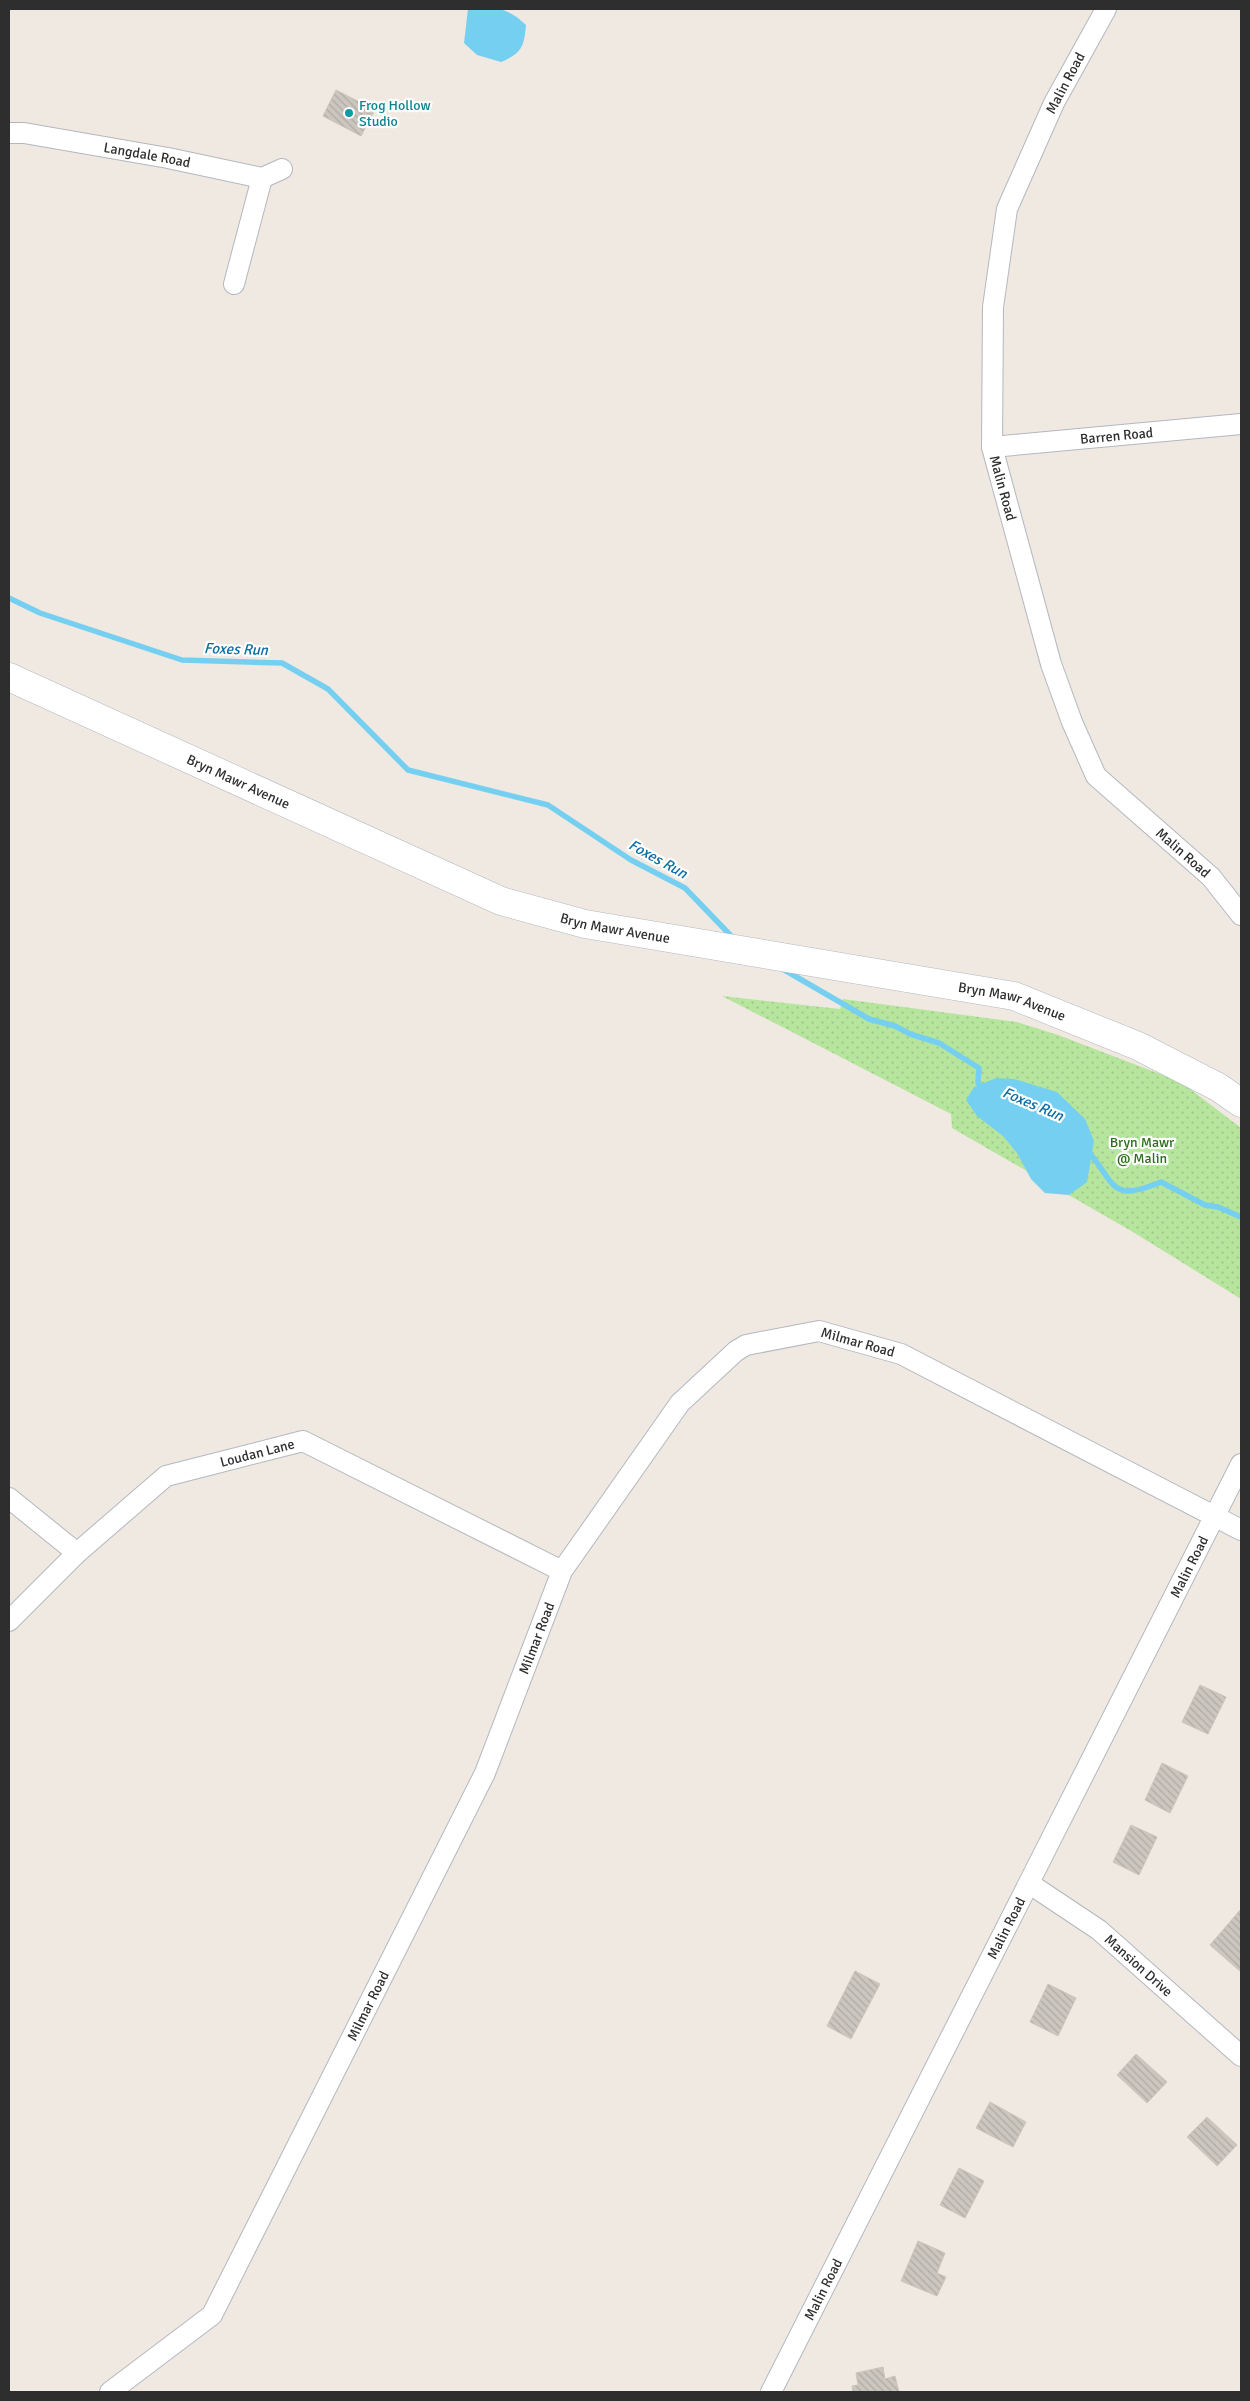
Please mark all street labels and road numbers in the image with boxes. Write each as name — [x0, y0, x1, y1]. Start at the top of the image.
street label: Malin Road — [1042, 50, 1089, 117]
street label: Langdale Road — [102, 139, 192, 172]
street label: Barren Road — [1079, 424, 1154, 448]
street label: Malin Road — [986, 454, 1020, 523]
street label: Bryn Mawr Avenue — [184, 751, 292, 813]
street label: Malin Road — [1152, 824, 1214, 881]
street label: Bryn Mawr Avenue — [558, 910, 671, 947]
street label: Bryn Mawr Avenue — [957, 979, 1068, 1025]
street label: Milmar Road — [819, 1324, 897, 1361]
street label: Loudan Lane — [218, 1436, 296, 1471]
street label: Malin Road — [1167, 1533, 1212, 1601]
street label: Milmar Road — [515, 1600, 558, 1677]
street label: Malin Road — [984, 1895, 1029, 1962]
street label: Mansion Drive — [1101, 1931, 1176, 2000]
street label: Milmar Road — [344, 1968, 393, 2044]
street label: Malin Road — [801, 2256, 846, 2323]

